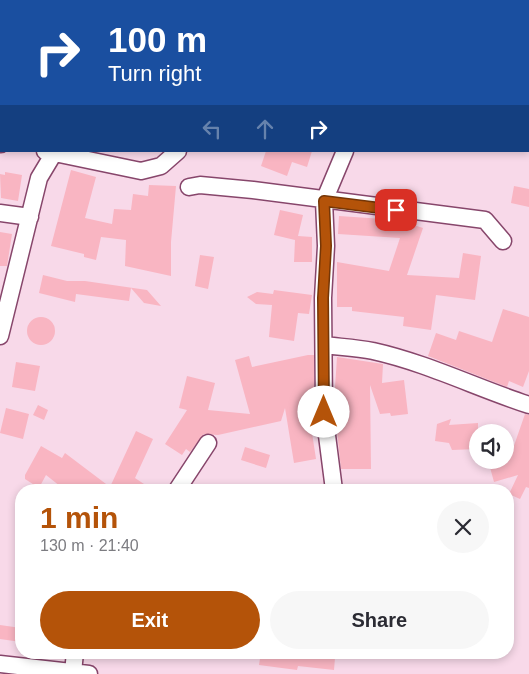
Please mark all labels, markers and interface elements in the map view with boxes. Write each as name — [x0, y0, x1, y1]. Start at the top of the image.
icon: right — [25, 20, 90, 85]
text: 100 m — [108, 20, 207, 59]
text: Turn right — [108, 61, 201, 86]
icon: left — [198, 115, 226, 143]
icon: ahead — [251, 115, 279, 143]
icon: right — [304, 115, 332, 143]
pin — [375, 189, 417, 231]
icon: arrive — [382, 196, 410, 224]
position arrow — [297, 385, 349, 437]
map controls — [469, 424, 514, 469]
button: sound — [469, 424, 514, 469]
text: 1 min — [40, 501, 118, 534]
button: close — [437, 501, 489, 553]
text: 130 m · 21:40 — [40, 537, 139, 554]
button: Exit — [40, 591, 260, 649]
button: Share — [270, 591, 489, 649]

